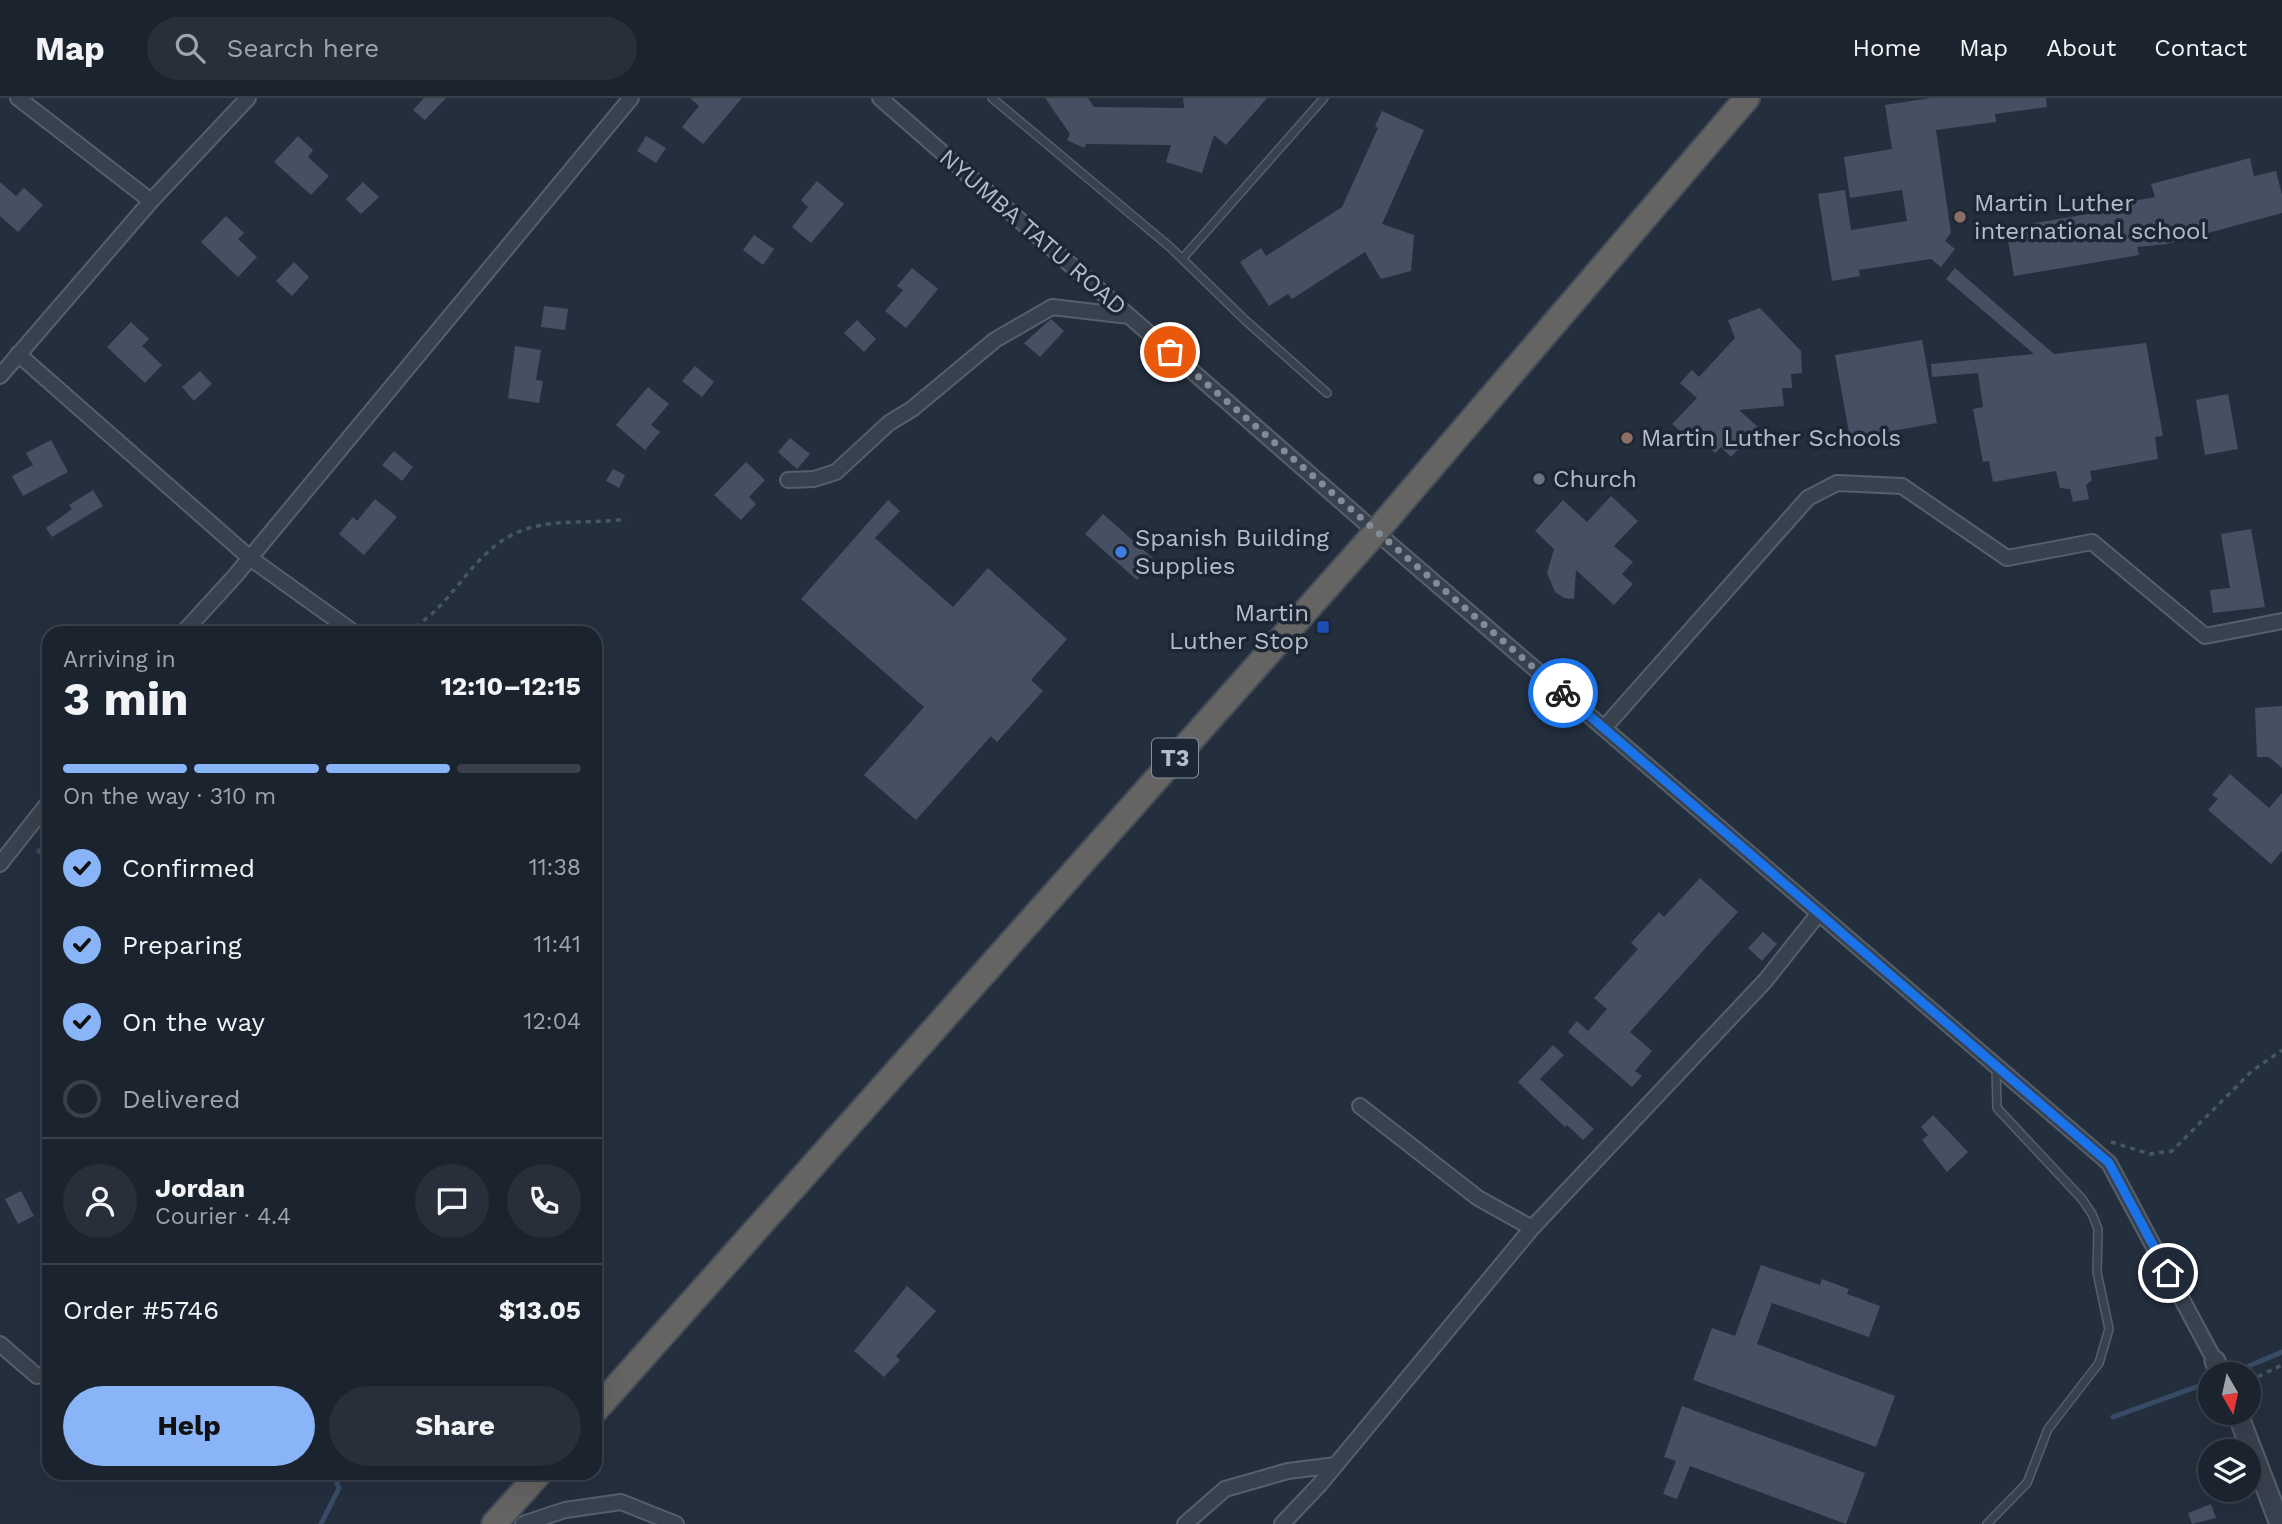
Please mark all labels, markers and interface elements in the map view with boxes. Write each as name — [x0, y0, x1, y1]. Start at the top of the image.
search box — [147, 17, 637, 80]
text: Map — [35, 29, 105, 68]
icon: search — [171, 29, 209, 67]
text: Search here — [227, 33, 379, 63]
text: Home — [1853, 34, 1921, 62]
text: Map — [1959, 34, 2008, 62]
text: About — [2046, 34, 2116, 62]
text: Contact — [2154, 34, 2247, 62]
street label: NYUMBA TATU ROAD — [934, 143, 1132, 321]
place label: Martin Luther international school — [1974, 189, 2208, 245]
marker: Martin Luther international school — [1952, 209, 1968, 225]
pin — [1140, 322, 1200, 382]
icon: bag — [1151, 333, 1189, 371]
place label: Martin Luther Schools — [1641, 424, 1901, 452]
marker: Martin Luther Schools — [1619, 430, 1635, 446]
place label: Church — [1553, 465, 1637, 493]
marker: Church — [1531, 471, 1547, 487]
place label: Spanish Building Supplies — [1135, 524, 1329, 580]
marker: Spanish Building Supplies — [1113, 544, 1129, 560]
place label: Martin Luther Stop — [1169, 599, 1309, 655]
marker: Martin Luther Stop — [1315, 619, 1331, 635]
text: Arriving in — [63, 646, 176, 673]
courier — [1528, 658, 1598, 728]
text: 12:10–12:15 — [441, 671, 581, 701]
text: 3 min — [63, 672, 189, 726]
icon: bike — [1544, 674, 1582, 712]
road number: T3 — [1152, 738, 1198, 778]
text: On the way · 310 m — [63, 783, 276, 810]
icon: check — [63, 849, 101, 887]
text: Confirmed — [122, 853, 255, 883]
text: 11:38 — [529, 854, 581, 881]
icon: check — [63, 926, 101, 964]
text: Preparing — [122, 930, 242, 960]
text: 11:41 — [534, 931, 581, 958]
icon: check — [63, 1003, 101, 1041]
text: On the way — [122, 1007, 265, 1037]
text: 12:04 — [523, 1008, 581, 1035]
text: Delivered — [122, 1084, 241, 1114]
button: person — [63, 1164, 137, 1238]
button: chat — [415, 1164, 489, 1238]
button: phone — [507, 1164, 581, 1238]
text: Jordan — [155, 1173, 245, 1203]
text: Courier · 4.4 — [155, 1203, 291, 1230]
pin — [2138, 1243, 2198, 1303]
icon: home — [2149, 1254, 2187, 1292]
text: Order #5746 — [63, 1295, 219, 1325]
text: $13.05 — [499, 1295, 581, 1325]
north arrow — [2198, 1362, 2261, 1424]
map controls — [2198, 1362, 2261, 1502]
button: Help — [63, 1386, 315, 1466]
button: Share — [329, 1386, 581, 1466]
button: layers — [2198, 1439, 2261, 1502]

